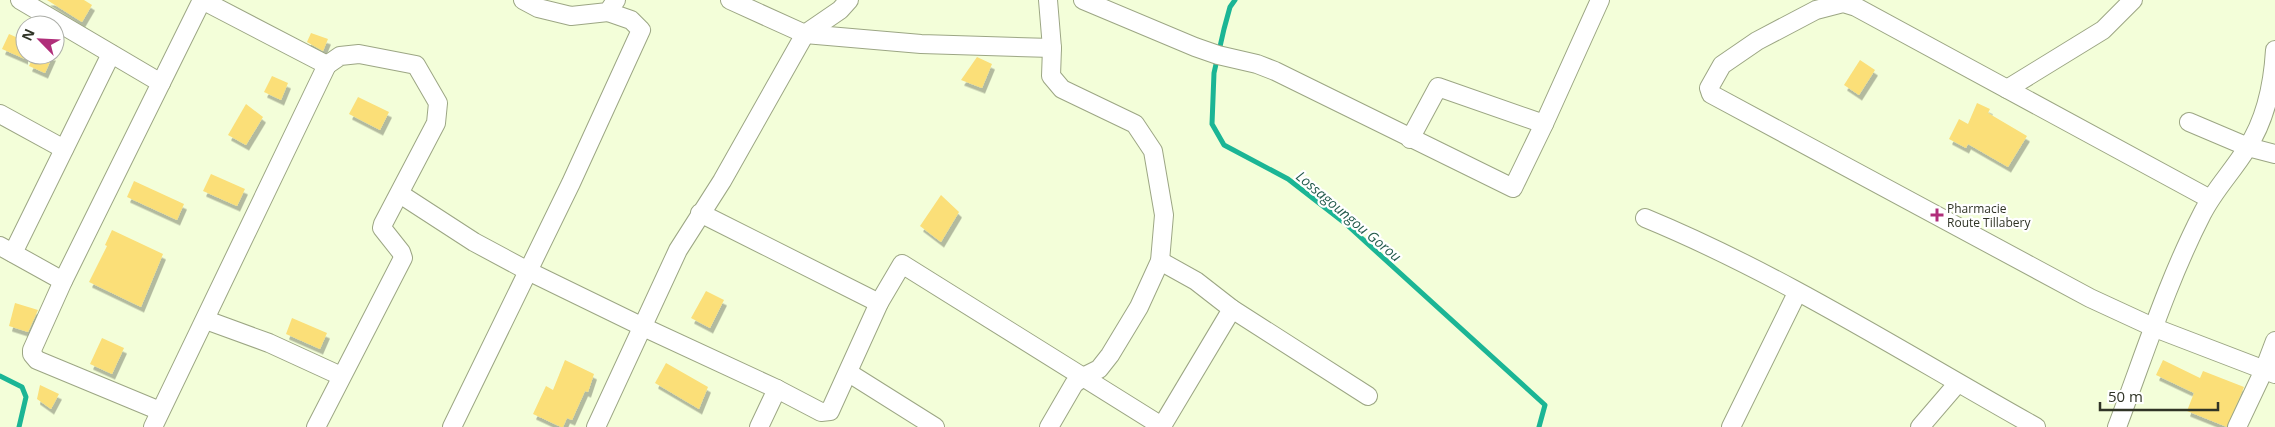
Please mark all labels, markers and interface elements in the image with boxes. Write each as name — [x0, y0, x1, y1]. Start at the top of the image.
north arrow — [15, 15, 65, 65]
text: N — [17, 25, 39, 44]
water label: Lossagoungou Gorou — [1292, 166, 1406, 266]
place label: Pharmacie Route Tillabery — [1947, 200, 2031, 231]
marker: Pharmacie Route Tillabery — [1931, 209, 1943, 221]
scale bar — [2100, 380, 2218, 412]
text: 50 m — [2108, 386, 2143, 406]

